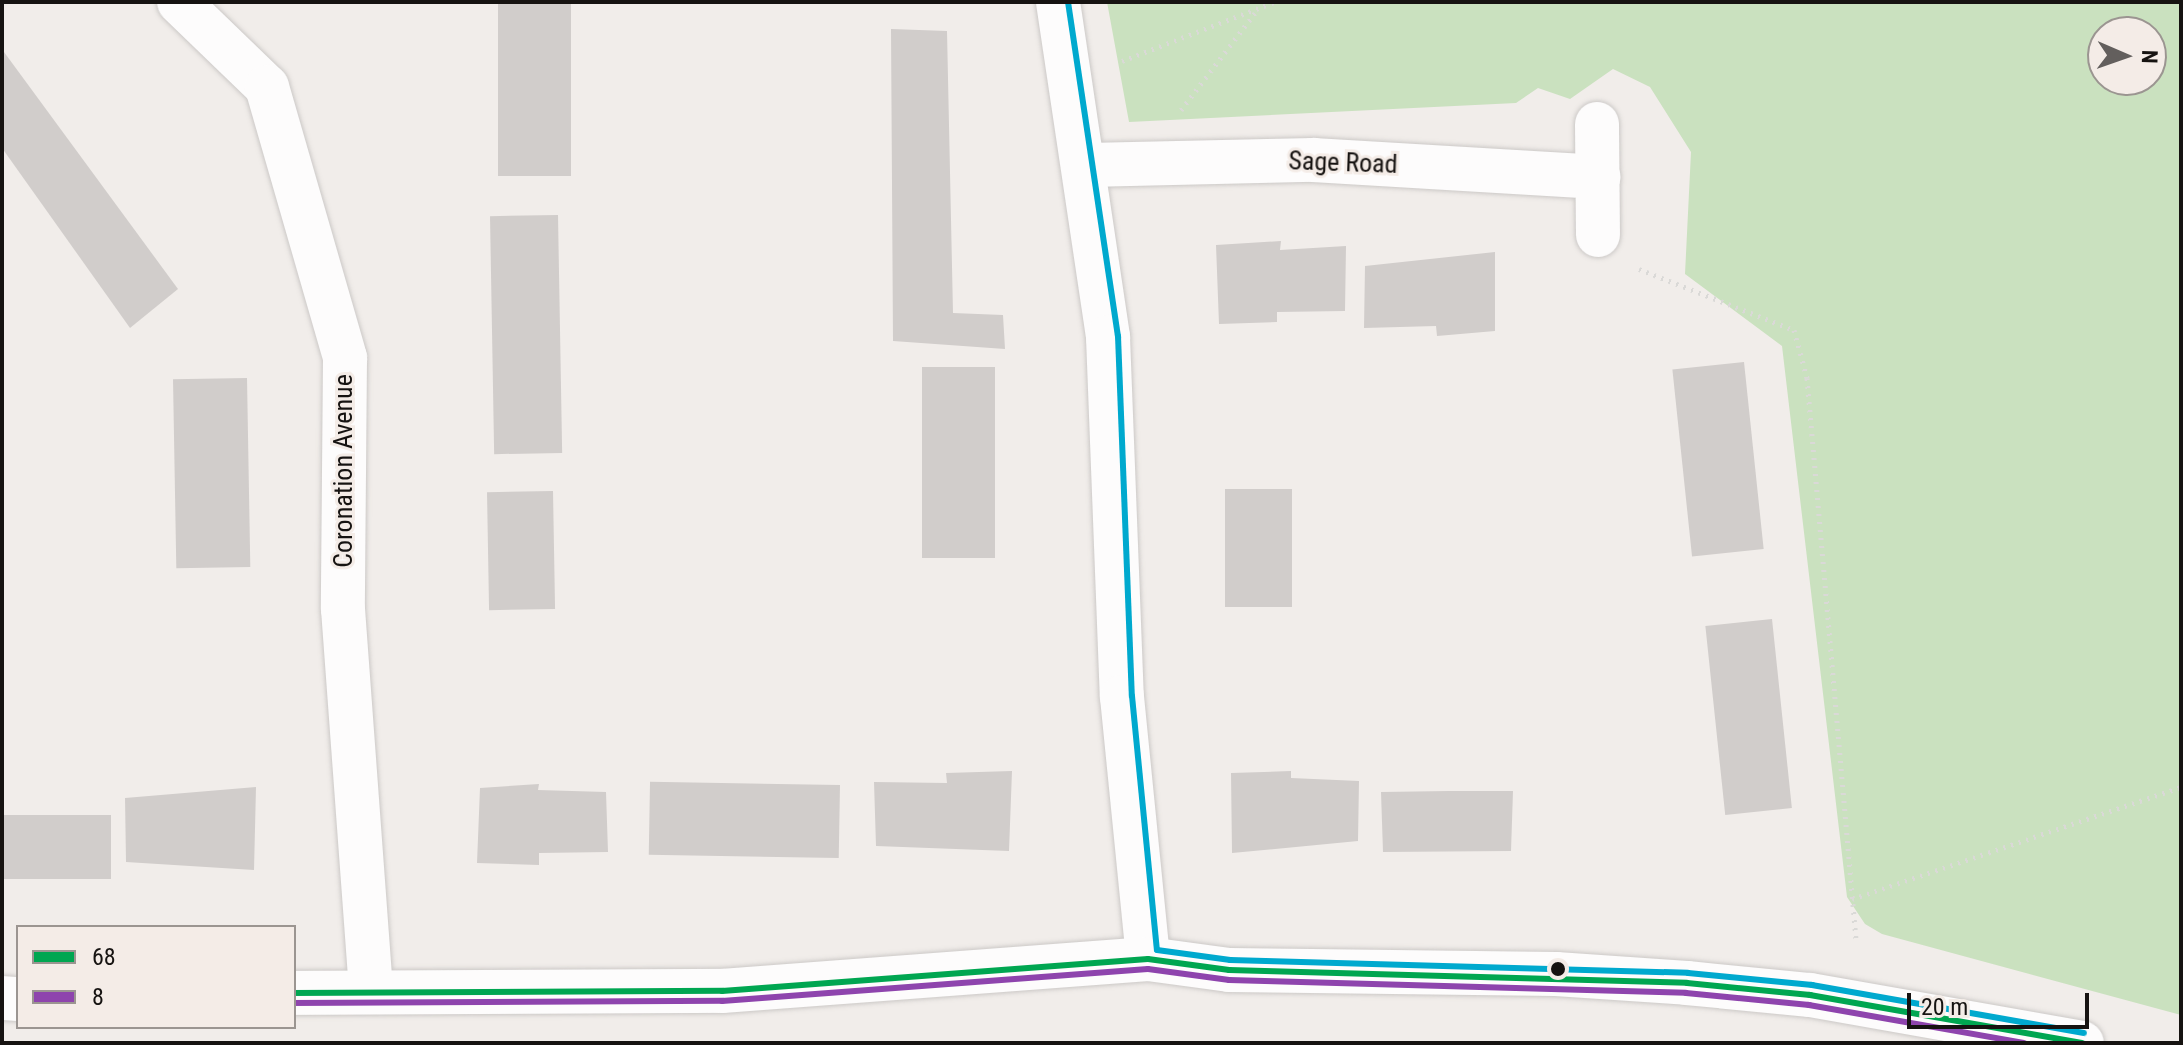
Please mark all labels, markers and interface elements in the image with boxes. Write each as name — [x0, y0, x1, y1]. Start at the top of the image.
north arrow — [2087, 16, 2167, 96]
text: N — [2137, 50, 2162, 64]
street label: Sage Road — [1288, 146, 1398, 180]
street label: Coronation Avenue — [328, 374, 360, 568]
legend — [16, 925, 296, 1029]
text: 68 — [92, 943, 116, 971]
unlabelled marker — [1550, 961, 1566, 977]
scale bar — [1911, 977, 2093, 1027]
text: 8 — [92, 983, 104, 1011]
text: 20 m — [1921, 993, 1968, 1021]

